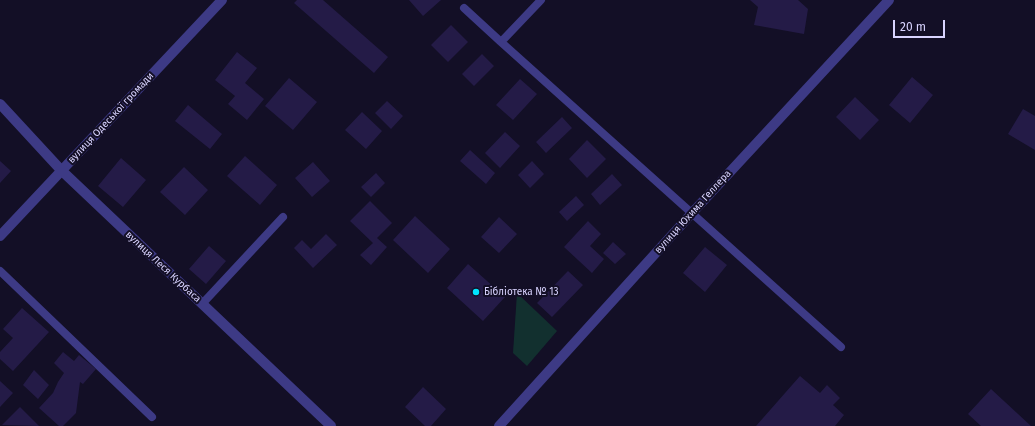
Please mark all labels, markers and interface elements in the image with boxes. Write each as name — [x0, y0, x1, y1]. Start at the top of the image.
scale bar — [895, 12, 947, 38]
text: 20 m — [900, 20, 926, 34]
street label: вулиця Одеської громади — [66, 70, 156, 166]
street label: вулиця Юхима Геллера — [652, 168, 734, 256]
street label: вулиця Леся Курбаса — [123, 229, 203, 305]
place label: Бібліотека № 13 — [484, 286, 558, 298]
marker: Бібліотека № 13 — [471, 287, 481, 297]

